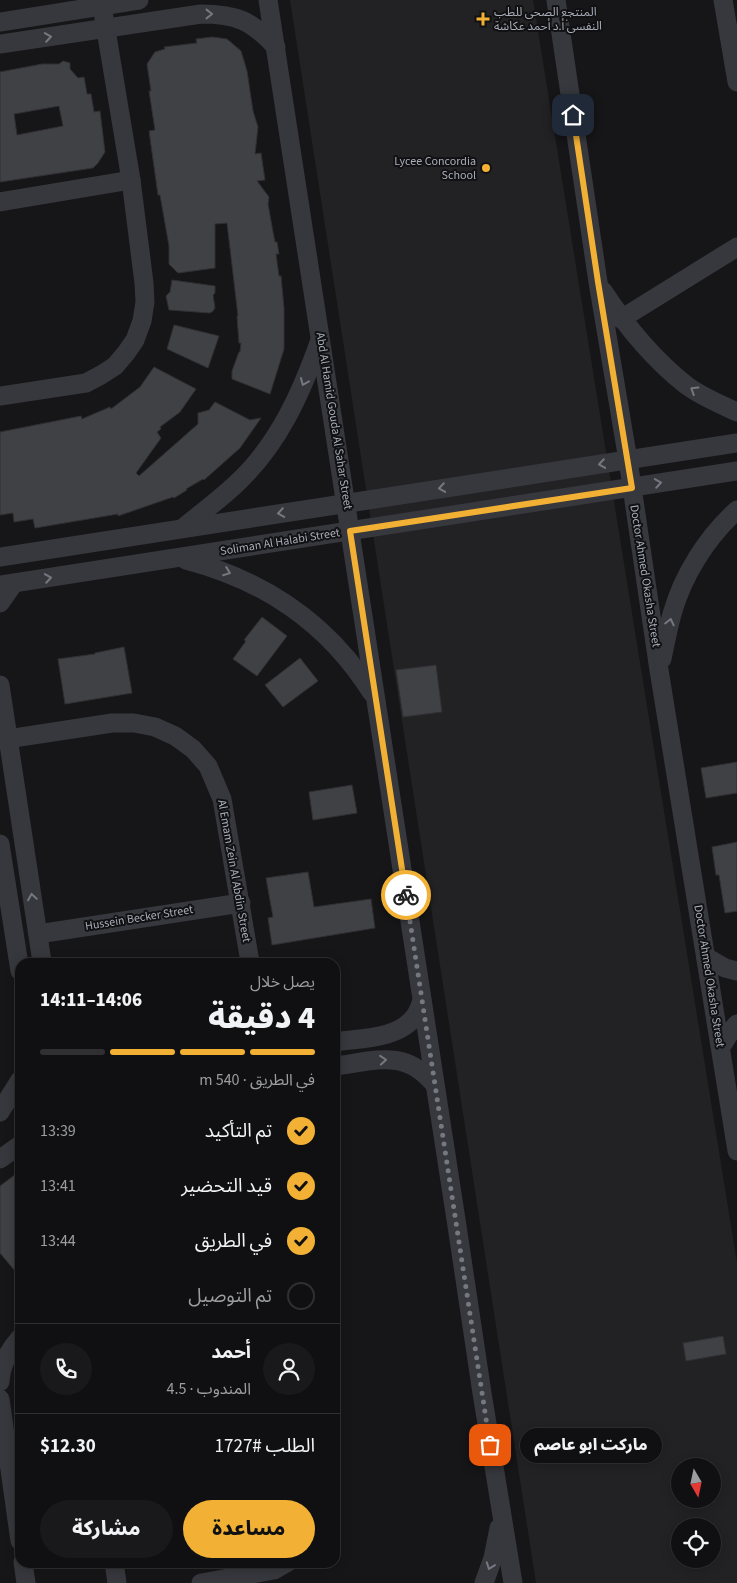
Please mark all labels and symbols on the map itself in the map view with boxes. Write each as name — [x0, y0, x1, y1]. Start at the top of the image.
place label: المنتجع الصحى للطب النفسى أ.د أحمد عكاشة — [494, 4, 602, 35]
one-way arrow — [206, 9, 213, 19]
marker: المنتجع الصحى للطب النفسى أ.د أحمد عكاشة — [476, 12, 490, 26]
one-way arrow — [45, 32, 53, 43]
pin — [552, 94, 594, 136]
place label: Lycee Concordia School — [394, 153, 476, 184]
marker: Lycee Concordia School — [480, 162, 492, 174]
street label: Abd Al Hamid Gouda Al Sahar Street — [312, 331, 356, 511]
one-way arrow — [300, 377, 311, 386]
one-way arrow — [690, 386, 699, 396]
one-way arrow — [598, 458, 607, 468]
one-way arrow — [654, 479, 663, 489]
one-way arrow — [437, 483, 446, 493]
street label: Doctor Ahmed Okasha Street — [625, 504, 665, 648]
one-way arrow — [277, 508, 286, 518]
street label: Soliman Al Halabi Street — [219, 524, 341, 560]
one-way arrow — [222, 566, 231, 576]
one-way arrow — [45, 573, 53, 584]
one-way arrow — [664, 618, 675, 627]
street label: Al Emam Zein Al Abdin Street — [213, 798, 255, 944]
courier — [381, 870, 431, 920]
one-way arrow — [28, 893, 38, 901]
street label: Hussein Becker Street — [84, 901, 194, 935]
street label: Doctor Ahmed Okasha Street — [689, 904, 729, 1048]
one-way arrow — [380, 1055, 388, 1066]
pin — [469, 1424, 511, 1466]
callout: ماركت ابو عاصم — [520, 1428, 662, 1462]
north arrow — [671, 1458, 721, 1508]
one-way arrow — [486, 1561, 496, 1570]

